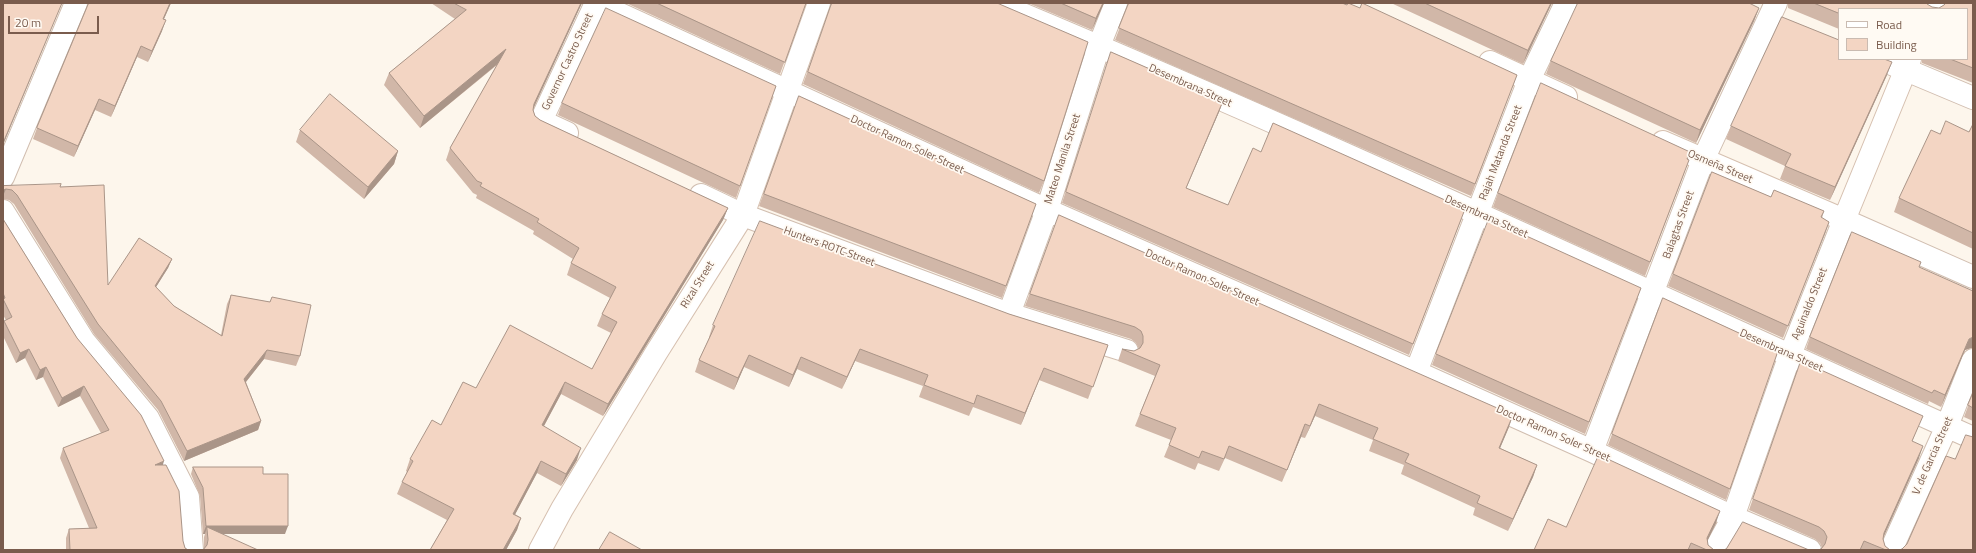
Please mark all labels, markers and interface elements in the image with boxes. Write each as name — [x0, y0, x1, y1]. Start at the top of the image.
scale bar — [10, 8, 101, 34]
legend — [1838, 8, 1968, 60]
street label: Governor Castro Street — [540, 11, 596, 113]
text: 20 m — [15, 13, 41, 32]
text: Road — [1876, 15, 1902, 34]
text: Building — [1876, 35, 1917, 54]
street label: Desembrana Street — [1146, 62, 1234, 110]
street label: Rajah Matanda Street — [1477, 104, 1525, 202]
street label: Mateo Manila Street — [1042, 112, 1084, 206]
street label: Doctor Ramon Soler Street — [848, 113, 966, 177]
street label: Osmeña Street — [1686, 147, 1754, 187]
street label: Balagtas Street — [1661, 189, 1697, 261]
street label: Desembrana Street — [1442, 193, 1530, 241]
street label: Hunters ROTC Street — [782, 224, 876, 270]
street label: Doctor Ramon Soler Street — [1143, 247, 1261, 309]
street label: Rizal Street — [678, 259, 718, 311]
street label: Aguinaldo Street — [1790, 266, 1830, 342]
street label: Desembrana Street — [1737, 327, 1825, 375]
street label: Doctor Ramon Soler Street — [1494, 403, 1612, 465]
street label: V. de Garcia Street — [1910, 415, 1956, 497]

